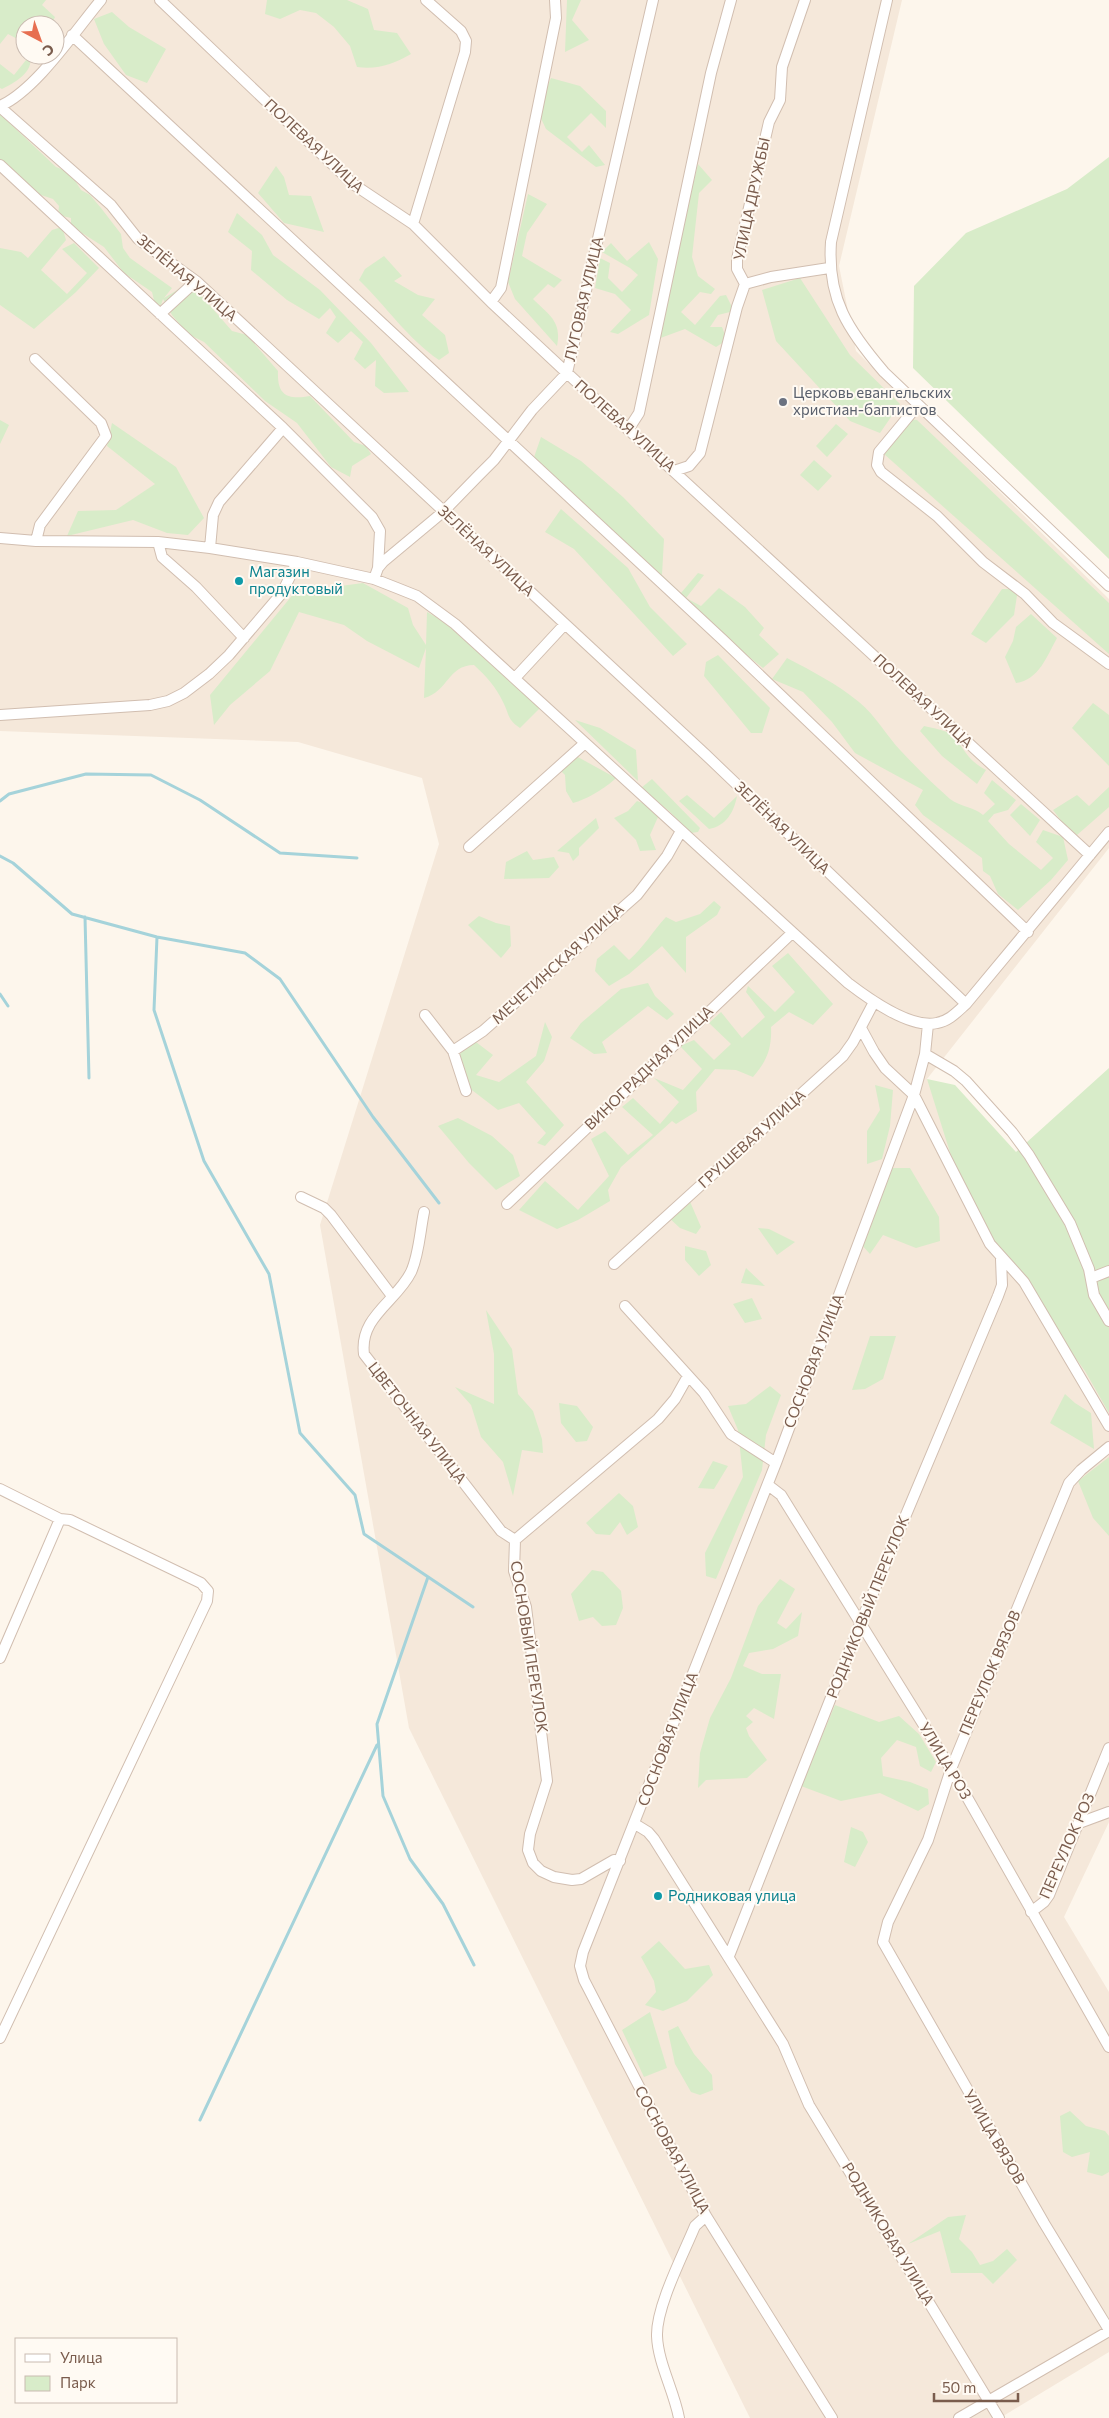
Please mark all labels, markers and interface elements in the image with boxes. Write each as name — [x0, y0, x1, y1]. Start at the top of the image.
north arrow — [15, 15, 65, 65]
text: С — [40, 41, 58, 60]
street label: ПОЛЕВАЯ УЛИЦА — [261, 95, 368, 196]
street label: УЛИЦА ДРУЖБЫ — [729, 136, 773, 262]
street label: ЗЕЛЁНАЯ УЛИЦА — [134, 230, 241, 324]
street label: ЛУГОВАЯ УЛИЦА — [560, 235, 606, 363]
street label: ПОЛЕВАЯ УЛИЦА — [572, 375, 680, 475]
place label: Церковь евангельских христиан-баптистов — [793, 383, 951, 418]
marker: Церковь евангельских христиан-баптистов — [777, 396, 789, 408]
street label: ЗЕЛЁНАЯ УЛИЦА — [435, 501, 539, 600]
place label: Магазин продуктовый — [249, 562, 343, 597]
marker: Магазин продуктовый — [233, 575, 245, 587]
street label: ПОЛЕВАЯ УЛИЦА — [870, 650, 977, 751]
street label: ЗЕЛЁНАЯ УЛИЦА — [731, 777, 834, 877]
street label: МЕЧЕТИНСКАЯ УЛИЦА — [488, 899, 627, 1027]
street label: ВИНОГРАДНАЯ УЛИЦА — [580, 1001, 716, 1133]
street label: ГРУШЕВАЯ УЛИЦА — [694, 1085, 809, 1191]
street label: СОСНОВАЯ УЛИЦА — [779, 1291, 847, 1430]
street label: ЦВЕТОЧНАЯ УЛИЦА — [365, 1358, 471, 1487]
street label: РОДНИКОВЫЙ ПЕРЕУЛОК — [822, 1513, 912, 1701]
street label: СОСНОВЫЙ ПЕРЕУЛОК — [507, 1559, 553, 1734]
street label: ПЕРЕУЛОК ВЯЗОВ — [955, 1607, 1024, 1738]
street label: СОСНОВАЯ УЛИЦА — [633, 1669, 701, 1808]
street label: УЛИЦА РОЗ — [916, 1719, 976, 1802]
street label: ПЕРЕУЛОК РОЗ — [1035, 1790, 1097, 1901]
place label: Родниковая улица — [668, 1886, 796, 1904]
marker: Родниковая улица — [652, 1890, 664, 1902]
street label: СОСНОВАЯ УЛИЦА — [632, 2082, 714, 2217]
street label: УЛИЦА ВЯЗОВ — [961, 2086, 1029, 2187]
street label: РОДНИКОВАЯ УЛИЦА — [839, 2159, 939, 2308]
legend — [15, 2338, 178, 2403]
text: Улица — [60, 2348, 102, 2366]
scale bar — [934, 2370, 1018, 2402]
text: Парк — [60, 2373, 96, 2391]
text: 50 m — [942, 2378, 976, 2396]

